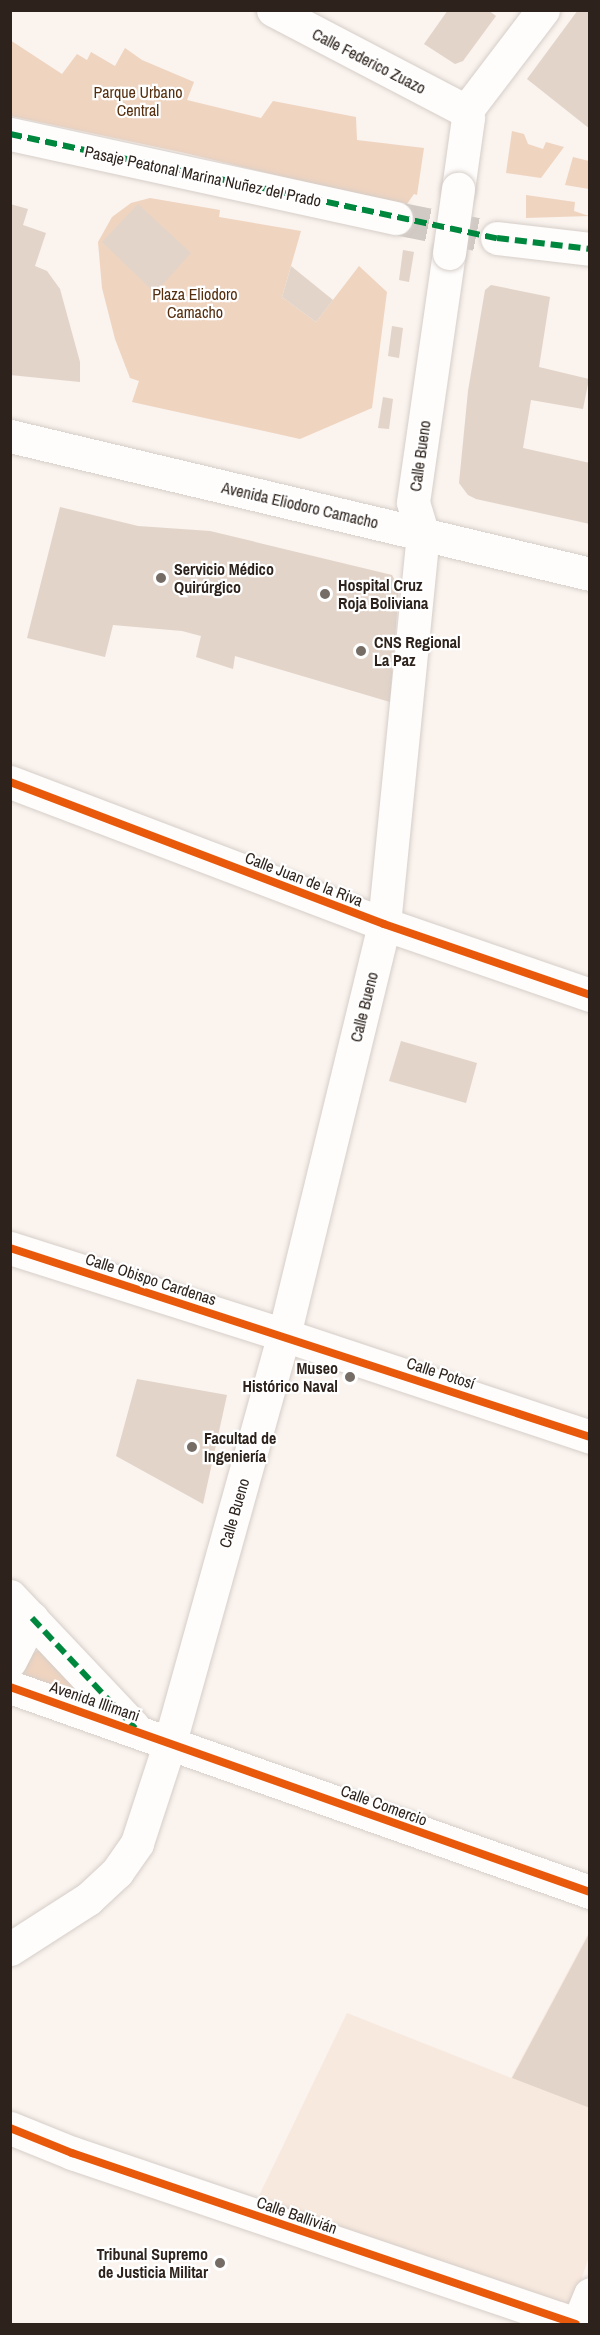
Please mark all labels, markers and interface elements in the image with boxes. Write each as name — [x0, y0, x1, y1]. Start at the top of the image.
street label: Calle Federico Zuazo — [309, 24, 429, 98]
park label: Parque Urbano Central — [94, 82, 182, 120]
street label: Pasaje Peatonal Marina Nuñez del Prado — [83, 142, 323, 210]
park label: Plaza Eliodoro Camacho — [152, 284, 238, 322]
street label: Calle Bueno — [406, 419, 434, 493]
street label: Avenida Eliodoro Camacho — [220, 478, 380, 532]
place label: Servicio Médico Quirúrgico — [174, 559, 274, 597]
marker: Servicio Médico Quirúrgico — [152, 569, 170, 587]
place label: Hospital Cruz Roja Boliviana — [338, 575, 428, 613]
marker: Hospital Cruz Roja Boliviana — [316, 585, 334, 603]
place label: CNS Regional La Paz — [374, 632, 461, 670]
marker: CNS Regional La Paz — [352, 642, 370, 660]
street label: Calle Juan de la Riva — [242, 848, 366, 910]
street label: Calle Bueno — [346, 970, 382, 1044]
street label: Calle Obispo Cardenas — [83, 1249, 219, 1309]
street label: Calle Potosí — [404, 1353, 478, 1393]
place label: Museo Histórico Naval — [242, 1358, 338, 1396]
marker: Museo Histórico Naval — [343, 1370, 357, 1384]
place label: Facultad de Ingeniería — [204, 1428, 276, 1466]
marker: Facultad de Ingeniería — [185, 1440, 199, 1454]
street label: Calle Bueno — [215, 1476, 253, 1550]
street label: Avenida Illimani — [48, 1677, 142, 1725]
street label: Calle Comercio — [338, 1781, 430, 1829]
street label: Calle Ballivián — [254, 2192, 340, 2238]
place label: Tribunal Supremo de Justicia Militar — [96, 2244, 208, 2282]
marker: Tribunal Supremo de Justicia Militar — [213, 2256, 227, 2270]

